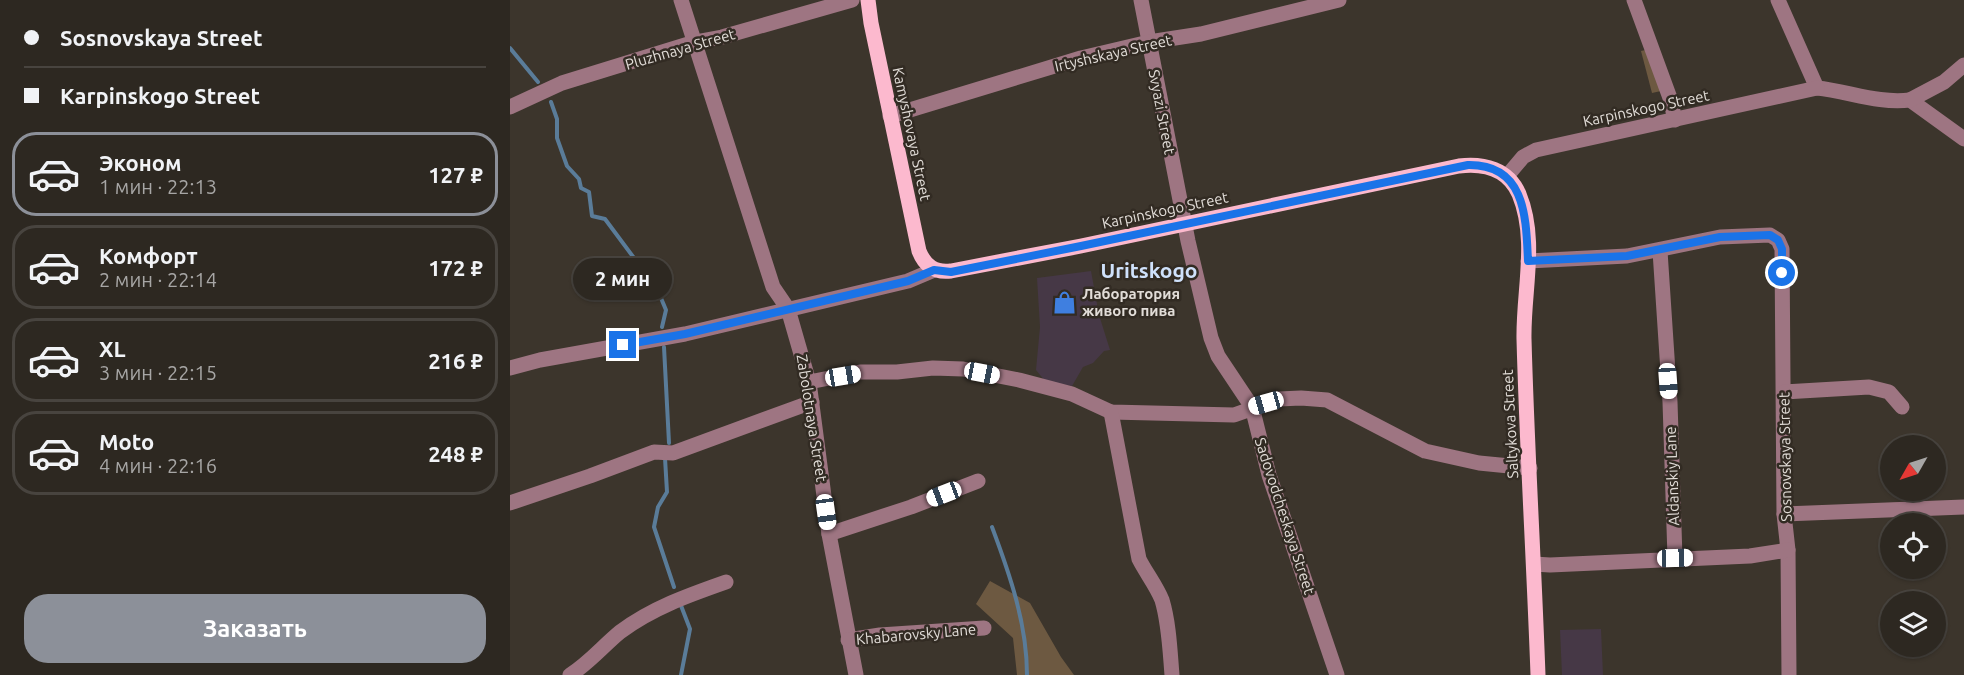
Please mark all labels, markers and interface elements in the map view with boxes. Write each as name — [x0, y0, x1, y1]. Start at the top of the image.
text: Sosnovskaya Street — [60, 25, 262, 50]
street label: Pluzhnaya Street — [623, 25, 737, 73]
street label: Irtyshskaya Street — [1053, 31, 1173, 75]
street label: Kamyshovaya Street — [890, 66, 934, 202]
street label: Svyazi Street — [1145, 68, 1179, 156]
text: Karpinskogo Street — [60, 83, 260, 108]
street label: Karpinskogo Street — [1581, 86, 1711, 130]
icon: car — [27, 147, 81, 201]
text: Эконом — [99, 150, 181, 175]
text: 127 ₽ — [428, 162, 483, 187]
text: 1 мин · 22:13 — [99, 175, 217, 198]
street label: Karpinskogo Street — [1100, 188, 1230, 232]
icon: car — [27, 240, 81, 294]
text: Комфорт — [99, 243, 198, 268]
text: 172 ₽ — [428, 255, 483, 280]
callout: 2 мин — [573, 258, 672, 300]
district label: Uritskogo — [1101, 258, 1197, 282]
route start — [1768, 259, 1795, 286]
text: 2 мин — [595, 267, 650, 290]
text: 2 мин · 22:14 — [99, 268, 217, 291]
place label: Лаборатория живого пива — [1082, 285, 1180, 319]
shop icon: Лаборатория живого пива — [1051, 289, 1077, 315]
route end — [609, 331, 636, 358]
icon: car — [27, 333, 81, 387]
text: XL — [99, 336, 126, 361]
text: 216 ₽ — [428, 348, 483, 373]
street label: Zabolotnaya Street — [794, 353, 830, 483]
text: 3 мин · 22:15 — [99, 361, 217, 384]
car — [963, 361, 1001, 385]
car — [1658, 362, 1678, 400]
car — [824, 364, 862, 388]
street label: Saltykova Street — [1499, 369, 1521, 479]
car — [1246, 389, 1286, 417]
street label: Sosnovskaya Street — [1775, 392, 1795, 522]
icon: car — [27, 426, 81, 480]
street label: Aldanskiy Lane — [1662, 426, 1682, 526]
text: Moto — [99, 429, 154, 454]
street label: Sadovodcheskaya Street — [1252, 435, 1318, 597]
north arrow — [1880, 435, 1946, 501]
map controls — [1880, 435, 1946, 657]
text: 248 ₽ — [428, 441, 483, 466]
text: 4 мин · 22:16 — [99, 454, 217, 477]
car — [924, 479, 964, 509]
car — [815, 493, 837, 531]
button: locate — [1880, 513, 1946, 579]
car — [1657, 549, 1693, 567]
button: layers — [1880, 591, 1946, 657]
button: Заказать — [24, 594, 486, 663]
street label: Khabarovsky Lane — [855, 620, 977, 648]

